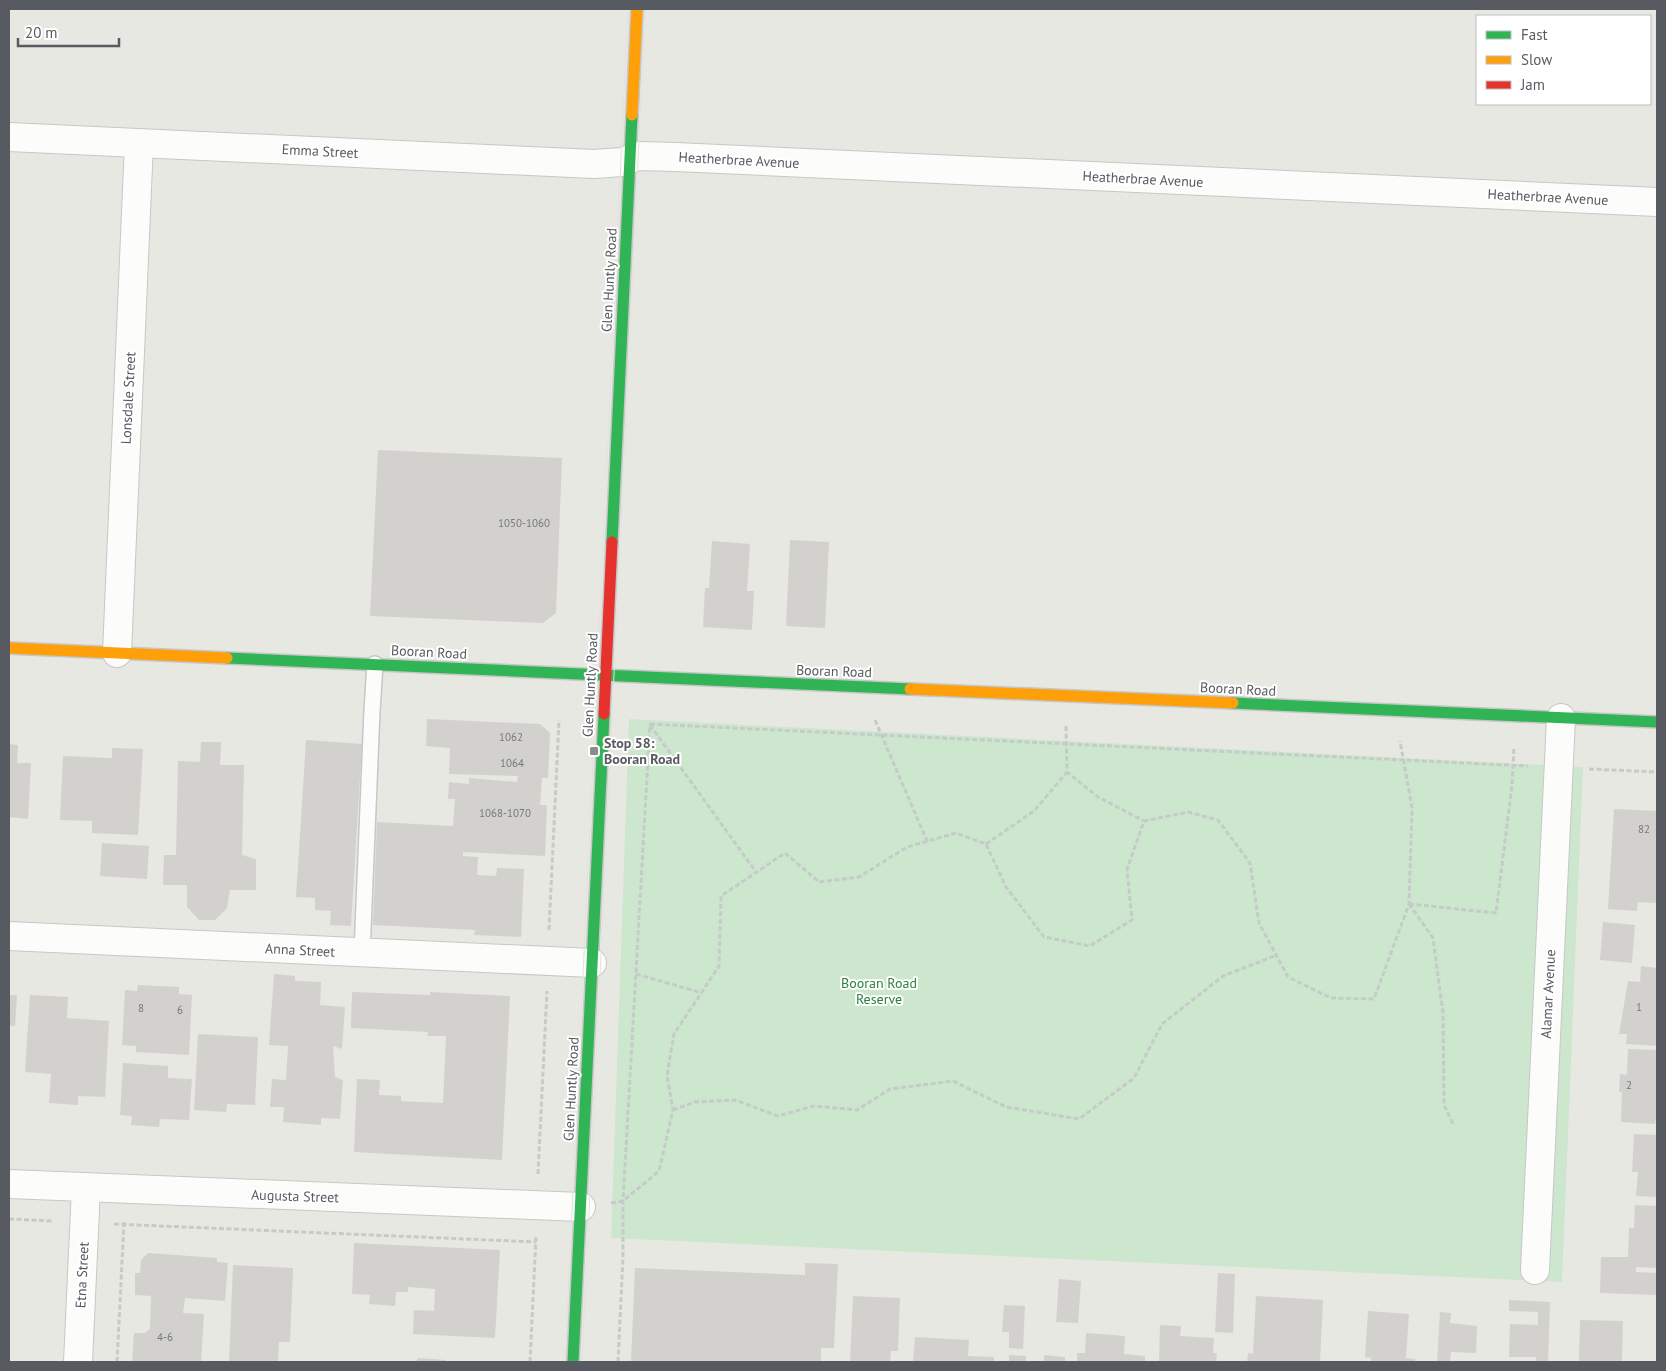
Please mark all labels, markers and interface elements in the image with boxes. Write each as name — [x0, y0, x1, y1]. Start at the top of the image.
scale bar — [18, 15, 119, 47]
legend — [1476, 15, 1651, 105]
text: 20 m — [25, 23, 58, 42]
text: Fast — [1521, 25, 1548, 44]
text: Slow — [1521, 50, 1552, 69]
text: Jam — [1520, 75, 1545, 94]
street label: Emma Street — [281, 140, 359, 162]
street label: Heatherbrae Avenue — [678, 148, 800, 172]
street label: Heatherbrae Avenue — [1082, 167, 1204, 191]
street label: Heatherbrae Avenue — [1487, 185, 1609, 209]
street label: Glen Huntly Road — [597, 228, 621, 332]
street label: Lonsdale Street — [117, 351, 139, 445]
house number: 1050-1060 — [498, 516, 550, 530]
street label: Glen Huntly Road — [578, 633, 602, 737]
street label: Booran Road — [391, 641, 467, 663]
street label: Booran Road — [796, 661, 872, 681]
street label: Booran Road — [1200, 678, 1276, 700]
house number: 1062 — [499, 730, 523, 744]
place label: Stop 58: Booran Road — [604, 734, 680, 768]
marker: Stop 58: Booran Road — [588, 745, 600, 757]
house number: 1064 — [500, 756, 524, 770]
house number: 1068-1070 — [479, 806, 531, 820]
house number: 82 — [1638, 822, 1650, 836]
street label: Anna Street — [265, 939, 336, 961]
street label: Alamar Avenue — [1537, 949, 1559, 1039]
park label: Booran Road Reserve — [841, 974, 917, 1008]
house number: 1 — [1636, 1000, 1642, 1014]
house number: 8 — [138, 1001, 144, 1015]
house number: 6 — [177, 1003, 183, 1017]
street label: Glen Huntly Road — [559, 1037, 583, 1141]
house number: 2 — [1626, 1078, 1632, 1092]
street label: Augusta Street — [251, 1185, 339, 1207]
street label: Etna Street — [71, 1241, 93, 1309]
house number: 4-6 — [157, 1330, 173, 1344]

